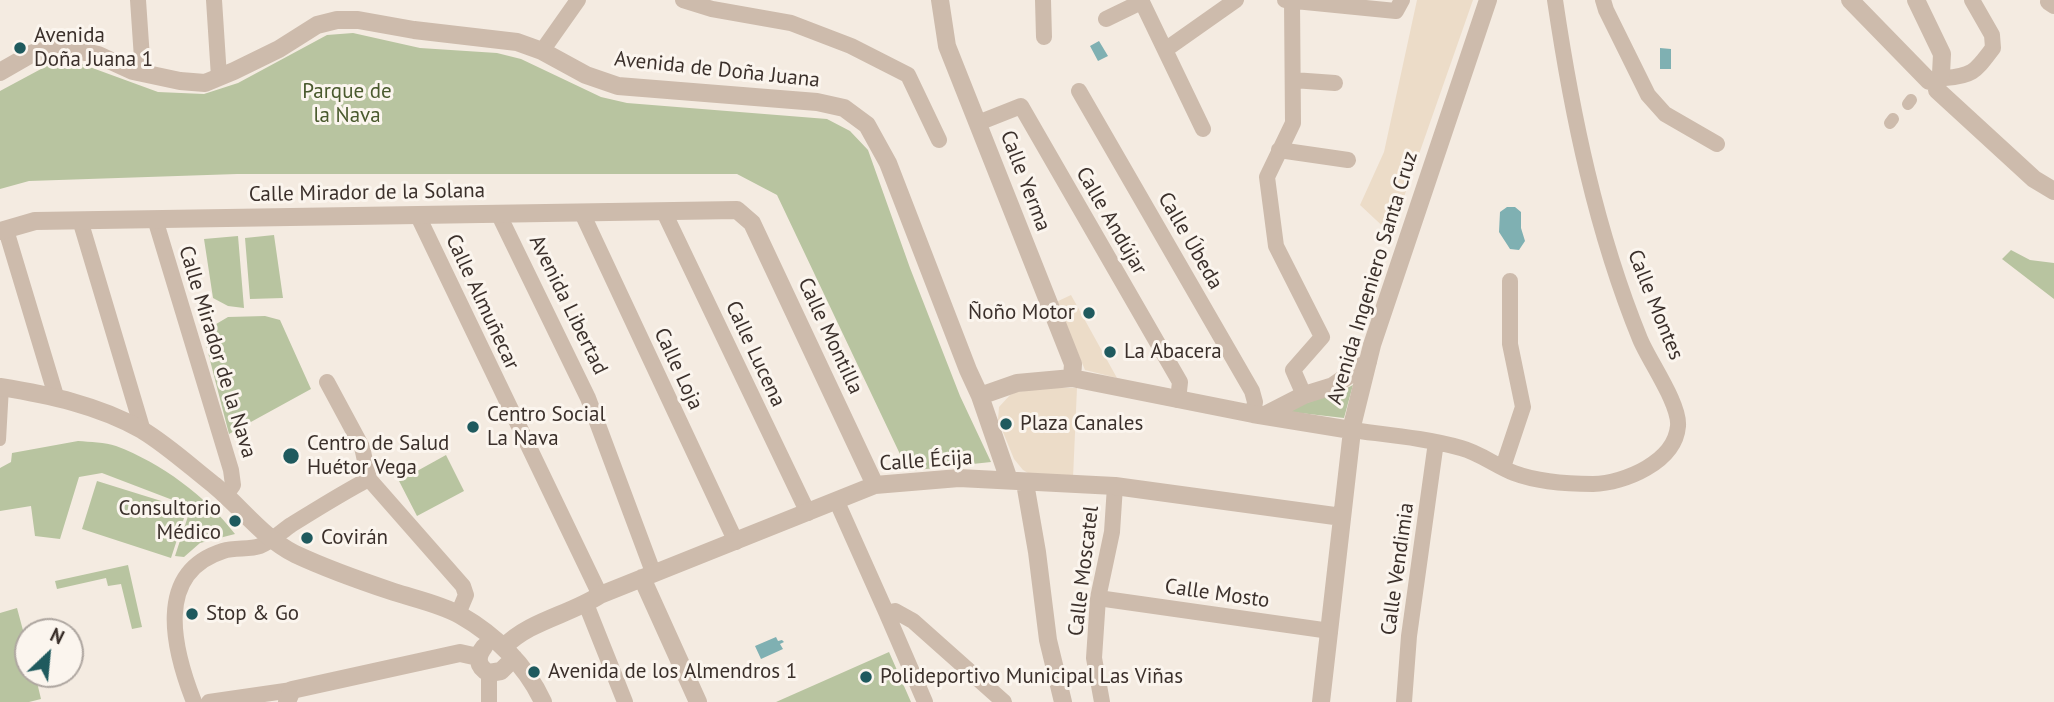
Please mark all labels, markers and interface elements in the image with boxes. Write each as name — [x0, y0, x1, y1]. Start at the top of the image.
place label: Avenida Doña Juana 1 — [34, 23, 153, 73]
marker: Avenida Doña Juana 1 — [12, 40, 28, 56]
street label: Avenida de Doña Juana — [613, 47, 821, 93]
park label: Parque de la Nava — [302, 79, 392, 129]
street label: Calle Yerma — [994, 127, 1056, 235]
street label: Avenida Ingeniero Santa Cruz — [1322, 148, 1424, 408]
street label: Calle Andújar — [1070, 163, 1152, 279]
street label: Calle Mirador de la Solana — [249, 178, 485, 208]
street label: Calle Úbeda — [1152, 188, 1228, 294]
street label: Calle Almuñecar — [440, 230, 524, 374]
street label: Avenida Libertad — [523, 231, 613, 379]
street label: Calle Mirador de la Nava — [173, 243, 261, 461]
street label: Calle Montes — [1622, 246, 1688, 364]
street label: Calle Montilla — [792, 274, 868, 398]
street label: Calle Lucena — [720, 297, 790, 411]
place label: Ñoño Motor — [968, 300, 1075, 326]
marker: Ñoño Motor — [1081, 305, 1097, 321]
street label: Calle Loja — [648, 324, 708, 414]
place label: La Abacera — [1124, 339, 1222, 365]
marker: La Abacera — [1102, 344, 1118, 360]
place label: Centro Social La Nava — [487, 402, 606, 452]
place label: Plaza Canales — [1020, 411, 1143, 437]
marker: Plaza Canales — [998, 416, 1014, 432]
marker: Centro Social La Nava — [465, 419, 481, 435]
place label: Centro de Salud Huétor Vega — [307, 431, 449, 481]
street label: Calle Écija — [879, 445, 973, 477]
marker: Centro de Salud Huétor Vega — [281, 446, 301, 466]
place label: Consultorio Médico — [119, 496, 221, 546]
street label: Calle Vendimia — [1376, 501, 1420, 637]
street label: Calle Moscatel — [1064, 505, 1104, 637]
marker: Consultorio Médico — [227, 513, 243, 529]
place label: Covirán — [321, 525, 388, 551]
marker: Covirán — [299, 530, 315, 546]
street label: Calle Mosto — [1163, 574, 1271, 614]
place label: Stop & Go — [206, 601, 299, 627]
marker: Stop & Go — [184, 606, 200, 622]
north arrow — [14, 618, 84, 688]
text: N — [46, 622, 68, 649]
place label: Avenida de los Almendros 1 — [548, 659, 797, 685]
marker: Avenida de los Almendros 1 — [526, 664, 542, 680]
place label: Polideportivo Municipal Las Viñas — [880, 664, 1183, 690]
marker: Polideportivo Municipal Las Viñas — [858, 669, 874, 685]

